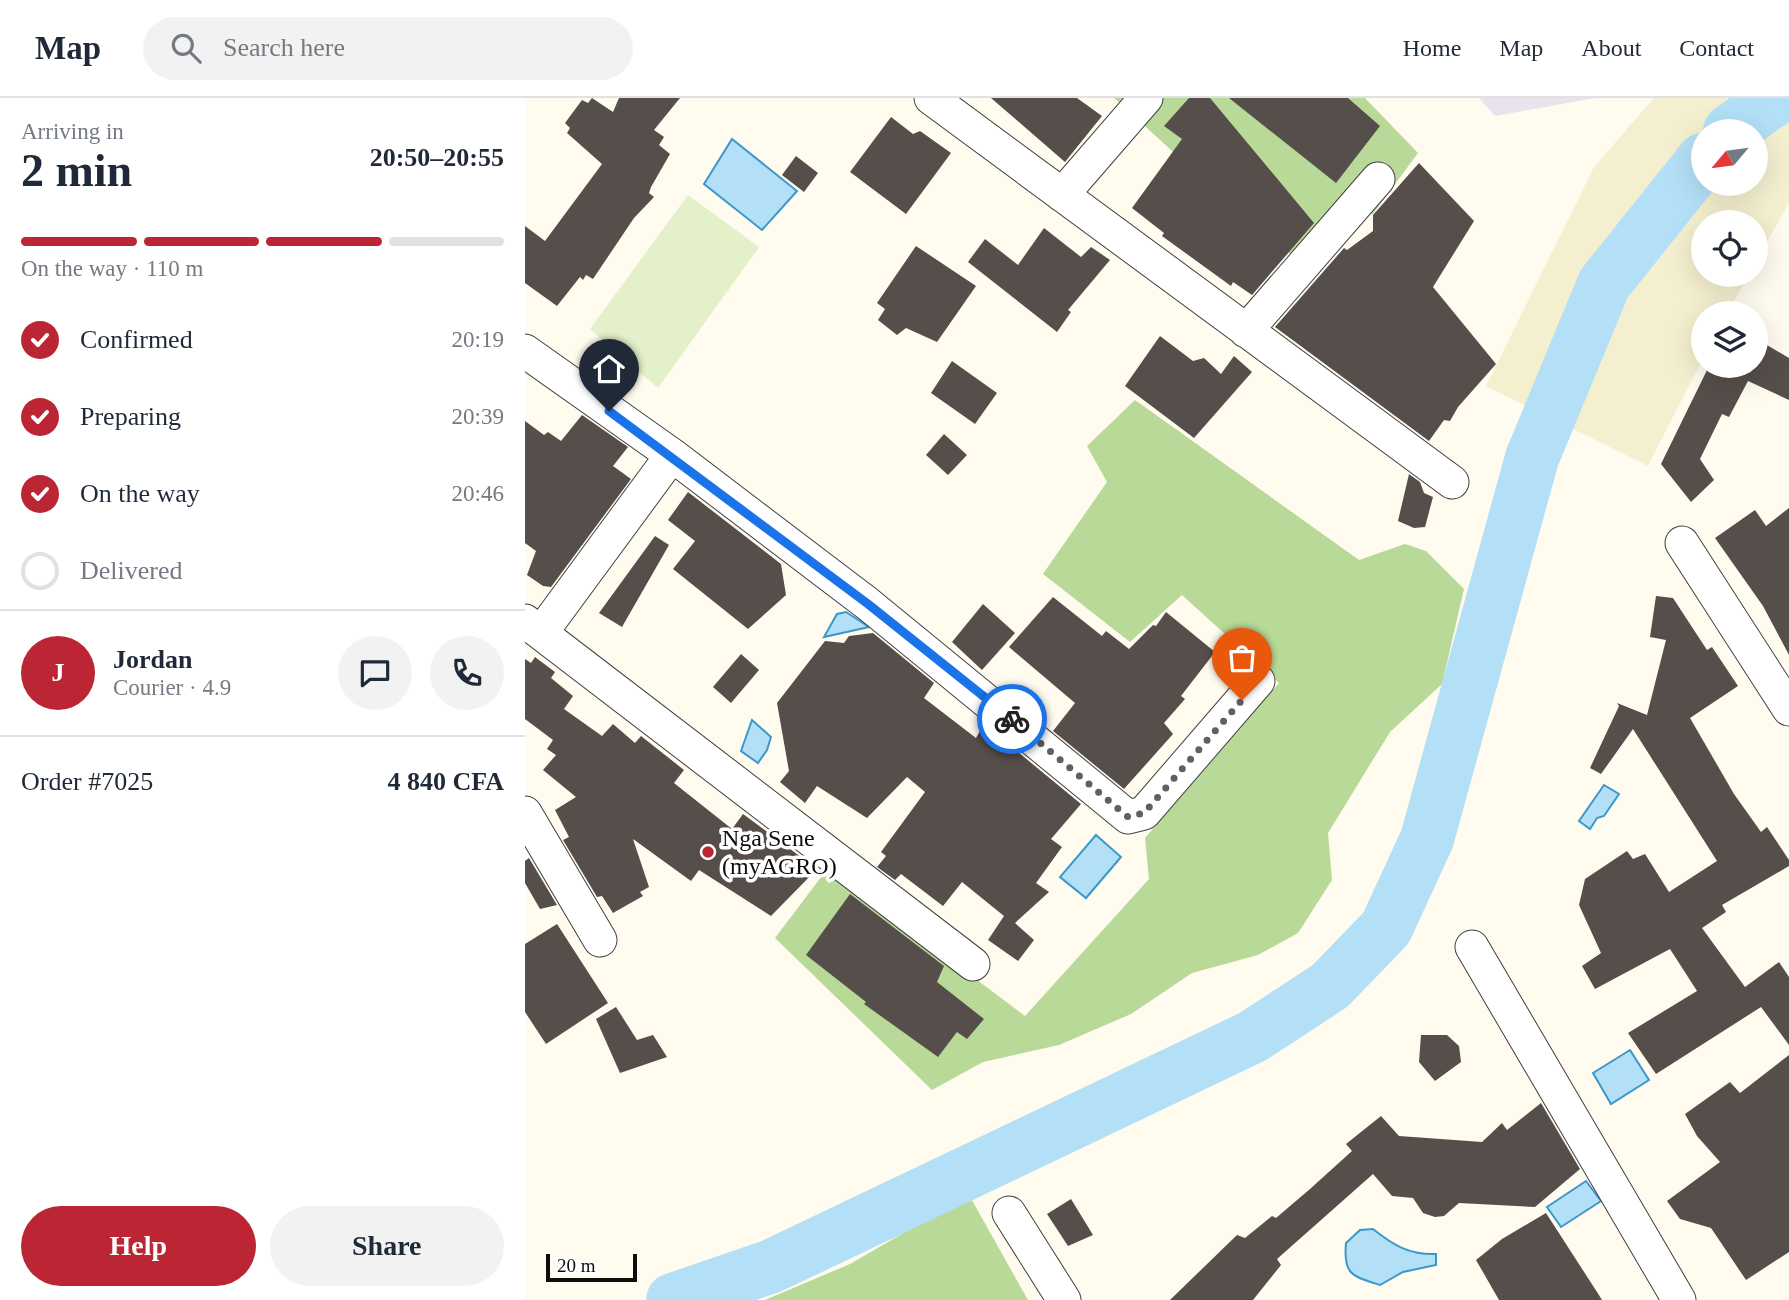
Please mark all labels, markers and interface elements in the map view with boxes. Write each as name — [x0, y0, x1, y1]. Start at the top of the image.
search box — [143, 17, 633, 80]
icon: search — [167, 29, 205, 67]
text: Map — [35, 30, 101, 66]
text: Search here — [223, 33, 345, 62]
text: Home — [1403, 35, 1461, 61]
text: Map — [1499, 35, 1543, 61]
text: About — [1581, 35, 1641, 61]
text: Contact — [1679, 35, 1754, 61]
text: Arriving in — [21, 119, 124, 144]
north arrow — [1691, 119, 1767, 196]
map controls — [1691, 119, 1768, 378]
text: 20:50–20:55 — [370, 143, 504, 172]
text: 2 min — [21, 145, 132, 196]
button: locate — [1691, 210, 1768, 287]
text: On the way · 110 m — [21, 256, 203, 281]
button: layers — [1691, 301, 1768, 378]
icon: check — [21, 321, 59, 359]
text: Confirmed — [80, 325, 193, 354]
text: 20:19 — [452, 327, 504, 352]
pin — [579, 339, 639, 411]
icon: home — [590, 350, 628, 388]
icon: check — [21, 398, 59, 436]
text: Preparing — [80, 402, 181, 431]
text: 20:39 — [452, 404, 504, 429]
icon: check — [21, 475, 59, 513]
text: On the way — [80, 479, 200, 508]
text: 20:46 — [452, 481, 504, 506]
text: Delivered — [80, 556, 183, 585]
pin — [1212, 628, 1272, 700]
button: chat — [338, 636, 412, 710]
button: phone — [430, 636, 504, 710]
icon: bag — [1223, 639, 1261, 677]
text: Jordan — [113, 645, 192, 674]
text: J — [52, 658, 65, 687]
text: Courier · 4.9 — [113, 675, 231, 700]
courier — [977, 684, 1047, 754]
icon: bike — [993, 700, 1031, 738]
text: Order #7025 — [21, 767, 153, 796]
text: 4 840 CFA — [387, 767, 504, 796]
place label: Nga Sene (myAGRO) — [722, 825, 837, 879]
marker: Nga Sene (myAGRO) — [700, 844, 716, 860]
button: Help — [21, 1206, 256, 1286]
button: Share — [270, 1206, 504, 1286]
scale bar — [546, 1251, 637, 1283]
text: 20 m — [557, 1255, 596, 1276]

